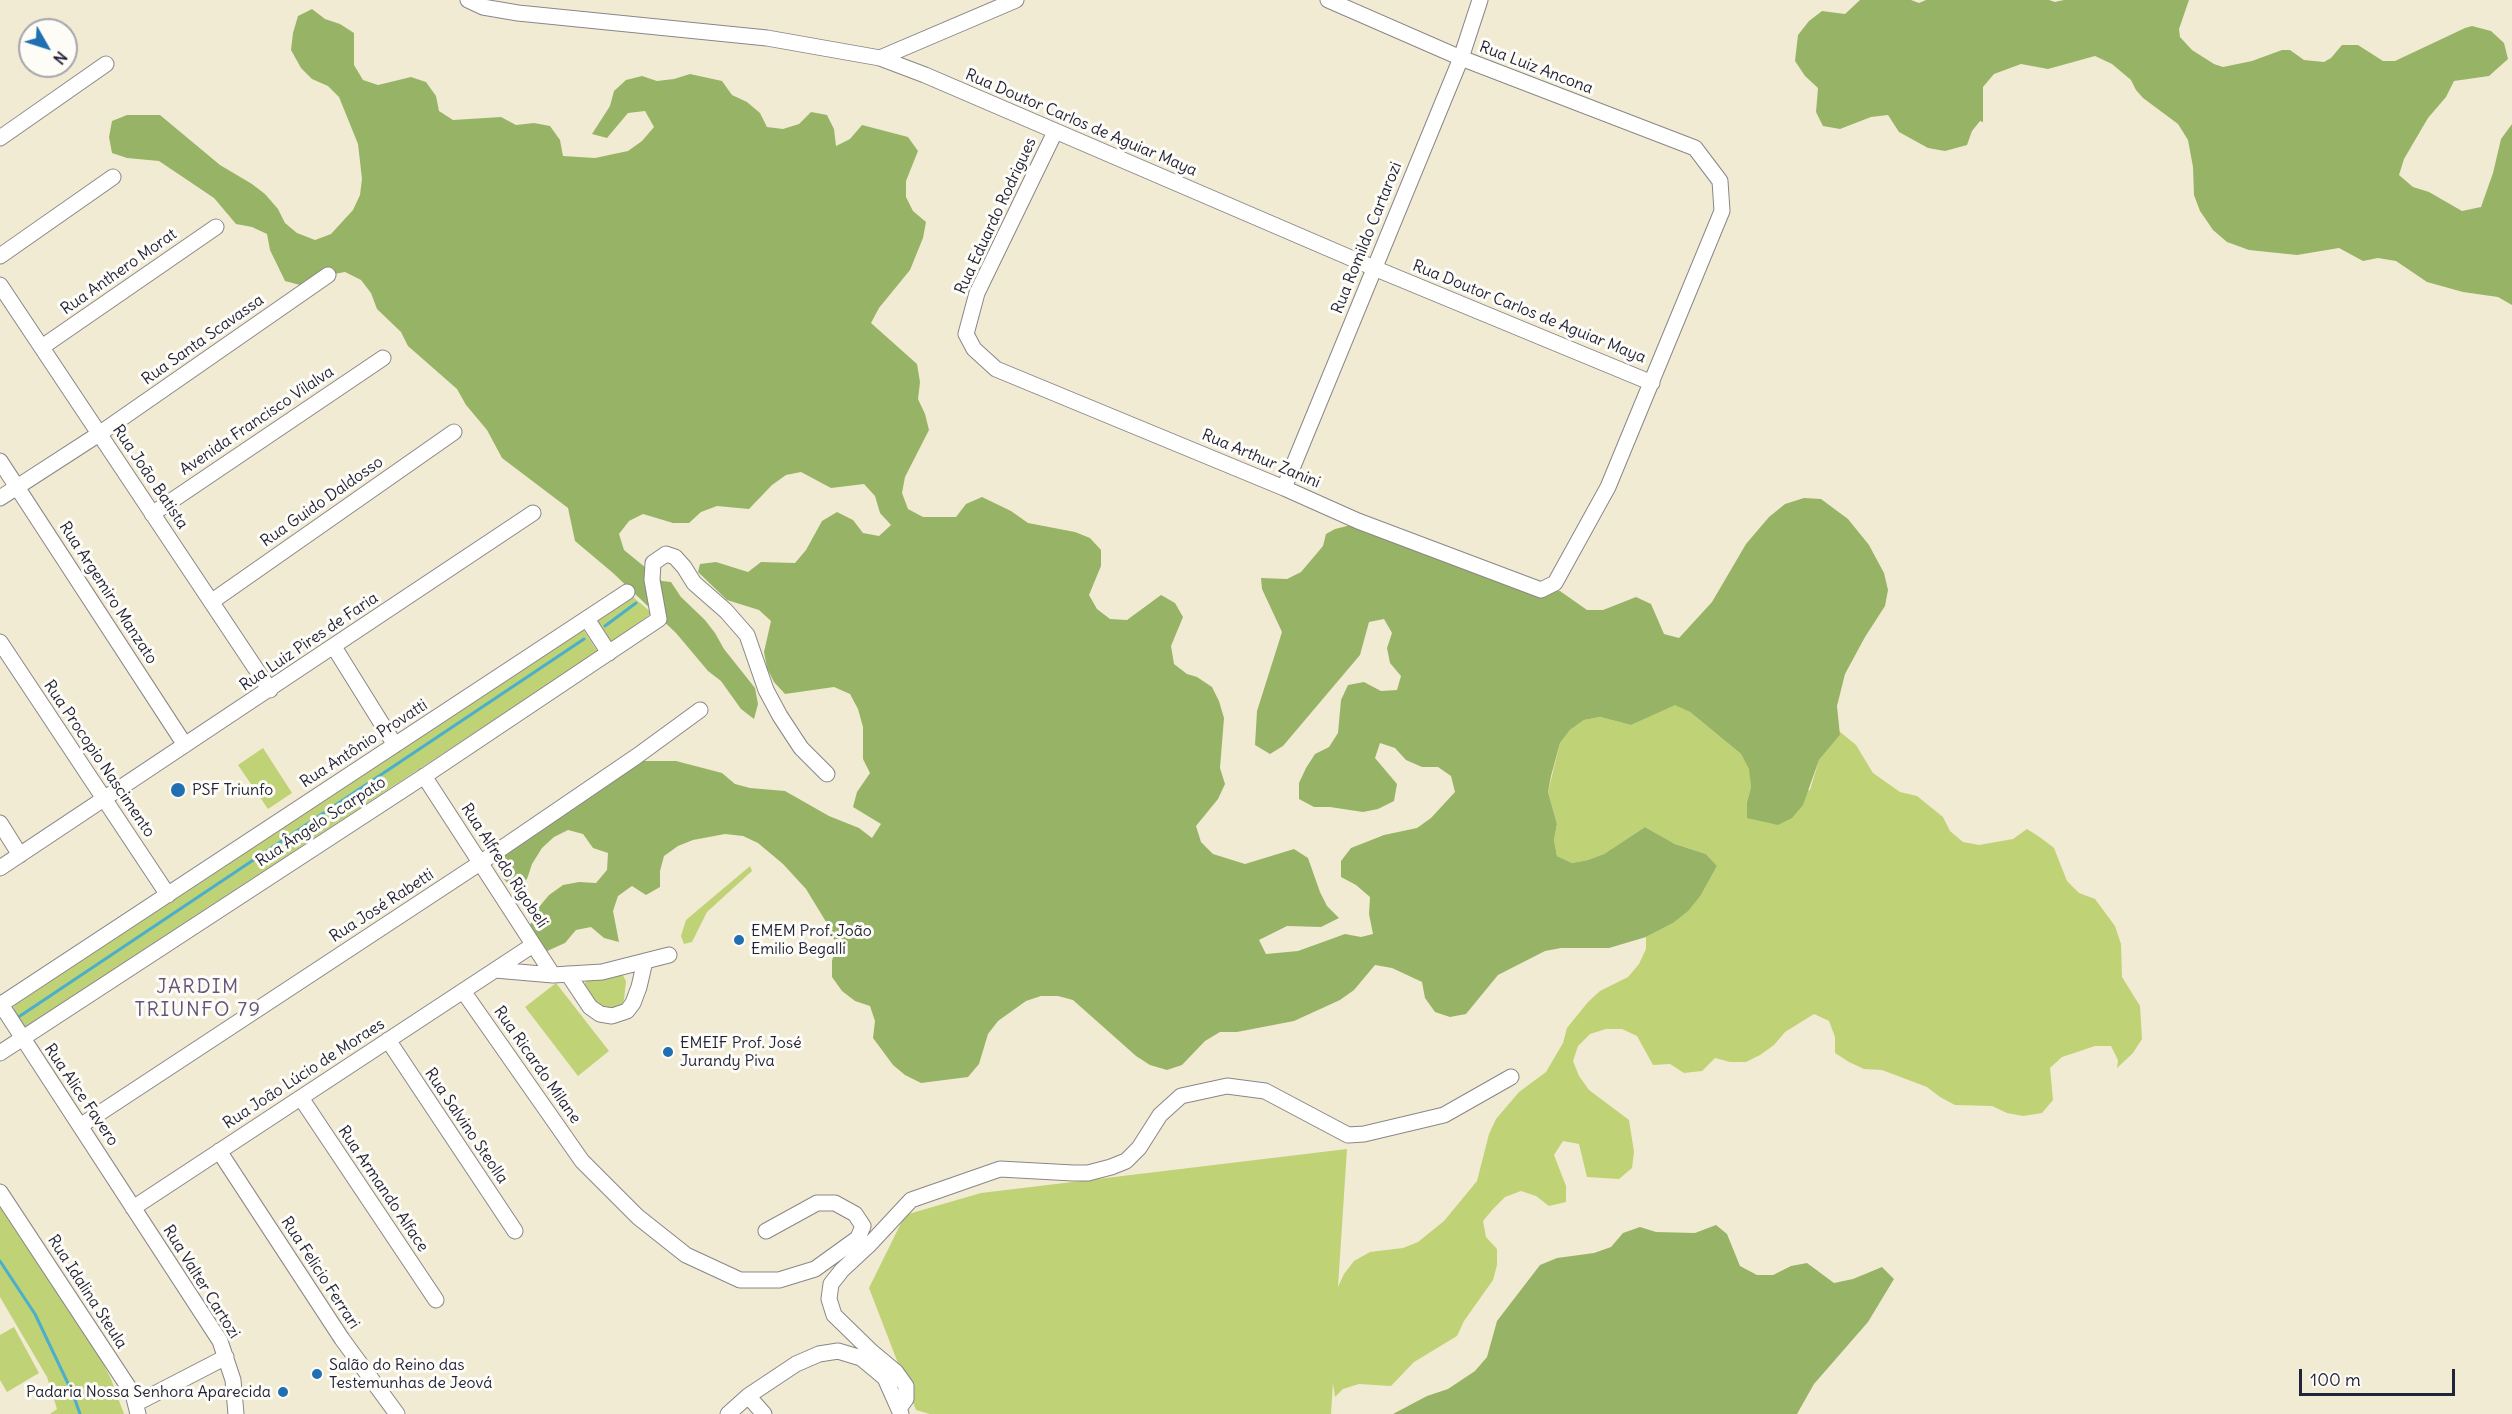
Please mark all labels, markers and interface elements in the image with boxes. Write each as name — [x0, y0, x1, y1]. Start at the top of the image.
north arrow — [18, 18, 78, 78]
street label: Rua Luiz Ancona — [1476, 38, 1596, 98]
text: N — [49, 47, 72, 69]
street label: Rua Doutor Carlos de Aguiar Maya — [962, 65, 1200, 181]
street label: Rua Eduardo Rodrigues — [951, 135, 1041, 297]
street label: Rua Romildo Cartarozi — [1328, 159, 1406, 317]
street label: Rua Anthero Morat — [57, 225, 181, 319]
street label: Rua Doutor Carlos de Aguiar Maya — [1410, 256, 1648, 368]
street label: Rua Santa Scavassa — [138, 291, 268, 389]
street label: Avenida Francisco Vilalva — [176, 362, 338, 480]
street label: Rua João Batista — [108, 421, 192, 533]
street label: Rua Arthur Zanini — [1199, 425, 1323, 493]
street label: Rua Guido Daldosso — [257, 453, 387, 551]
street label: Rua Argemiro Manzato — [55, 518, 161, 668]
street label: Rua Luiz Pires de Faria — [236, 589, 382, 695]
street label: Rua Procopio Nascimento — [39, 677, 159, 841]
street label: Rua Antônio Provatti — [297, 696, 431, 792]
street label: Rua Ângelo Scarpato — [252, 773, 390, 871]
place label: PSF Triunfo — [192, 780, 273, 800]
marker: PSF Triunfo — [169, 781, 187, 799]
street label: Rua Alfredo Rigobeli — [457, 800, 551, 932]
street label: Rua José Rabetti — [326, 865, 438, 947]
place label: EMEM Prof. João Emilio Begalli — [751, 921, 872, 959]
marker: EMEM Prof. João Emilio Begalli — [732, 933, 746, 947]
district label: JARDIM TRIUNFO 79 — [134, 975, 262, 1022]
street label: Rua Ricardo Milane — [489, 1003, 585, 1127]
street label: Rua João Lúcio de Moraes — [220, 1015, 388, 1133]
place label: EMEIF Prof. José Jurandy Piva — [680, 1033, 802, 1071]
street label: Rua Alice Favero — [40, 1040, 122, 1150]
marker: EMEIF Prof. José Jurandy Piva — [661, 1045, 675, 1059]
street label: Rua Salvino Steolla — [420, 1065, 512, 1187]
street label: Rua Armando Alface — [334, 1122, 432, 1256]
street label: Rua Felicio Ferrari — [277, 1213, 363, 1333]
street label: Rua Valter Cartozi — [158, 1222, 244, 1342]
street label: Rua Idalina Steula — [43, 1232, 131, 1352]
place label: Salão do Reino das Testemunhas de Jeová — [329, 1355, 492, 1393]
scale bar — [2302, 1357, 2458, 1395]
marker: Salão do Reino das Testemunhas de Jeová — [310, 1367, 324, 1381]
text: 100 m — [2310, 1368, 2361, 1391]
place label: Padaria Nossa Senhora Aparecida — [26, 1382, 271, 1402]
marker: Padaria Nossa Senhora Aparecida — [276, 1385, 290, 1399]

